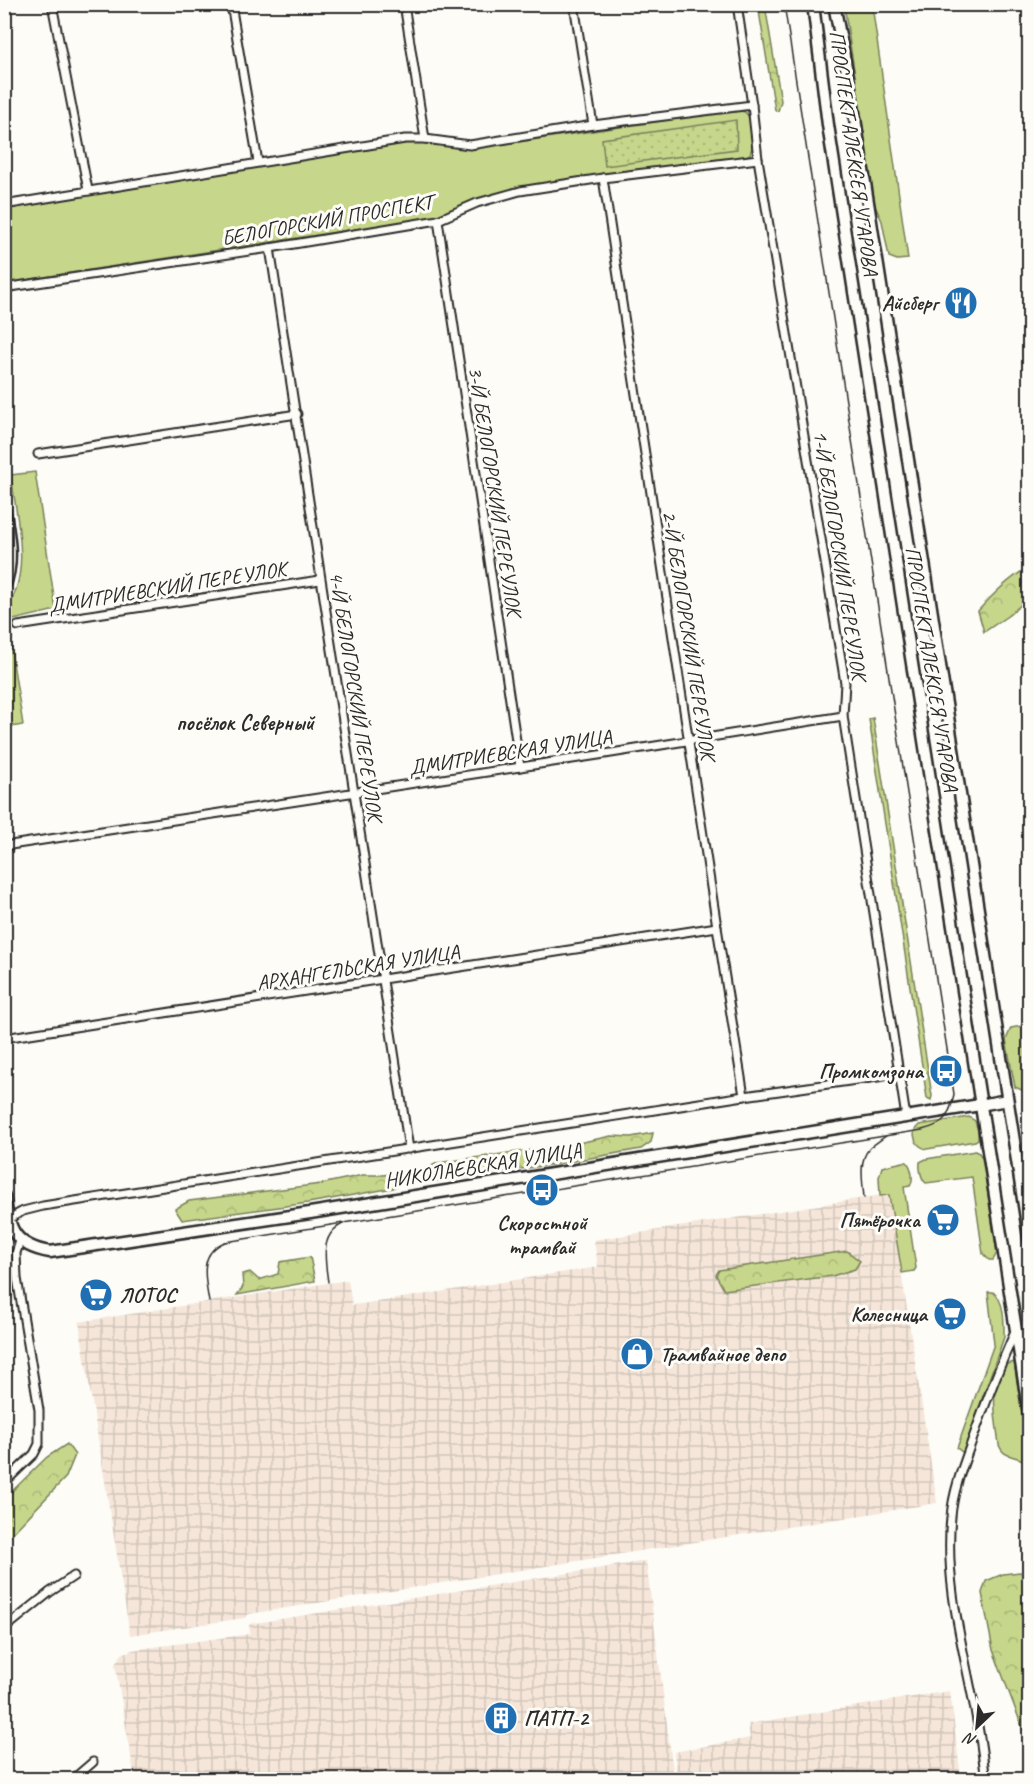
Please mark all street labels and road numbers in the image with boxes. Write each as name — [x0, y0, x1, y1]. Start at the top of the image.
street label: ПРОСПЕКТ АЛЕКСЕЯ УГАРОВА — [824, 29, 884, 279]
street label: БЕЛОГОРСКИЙ ПРОСПЕКТ — [219, 188, 440, 251]
street label: 3-Й БЕЛОГОРСКИЙ ПЕРЕУЛОК — [462, 365, 528, 622]
street label: 1-Й БЕЛОГОРСКИЙ ПЕРЕУЛОК — [807, 429, 873, 686]
street label: 2-Й БЕЛОГОРСКИЙ ПЕРЕУЛОК — [656, 509, 722, 766]
street label: ПРОСПЕКТ АЛЕКСЕЯ УГАРОВА — [900, 545, 964, 795]
street label: ДМИТРИЕВСКИЙ ПЕРЕУЛОК — [46, 555, 292, 619]
street label: 4-Й БЕЛОГОРСКИЙ ПЕРЕУЛОК — [323, 570, 389, 827]
street label: ДМИТРИЕВСКАЯ УЛИЦА — [407, 723, 614, 781]
street label: АРХАНГЕЛЬСКАЯ УЛИЦА — [255, 938, 462, 996]
street label: НИКОЛАЕВСКАЯ УЛИЦА — [383, 1136, 584, 1193]

